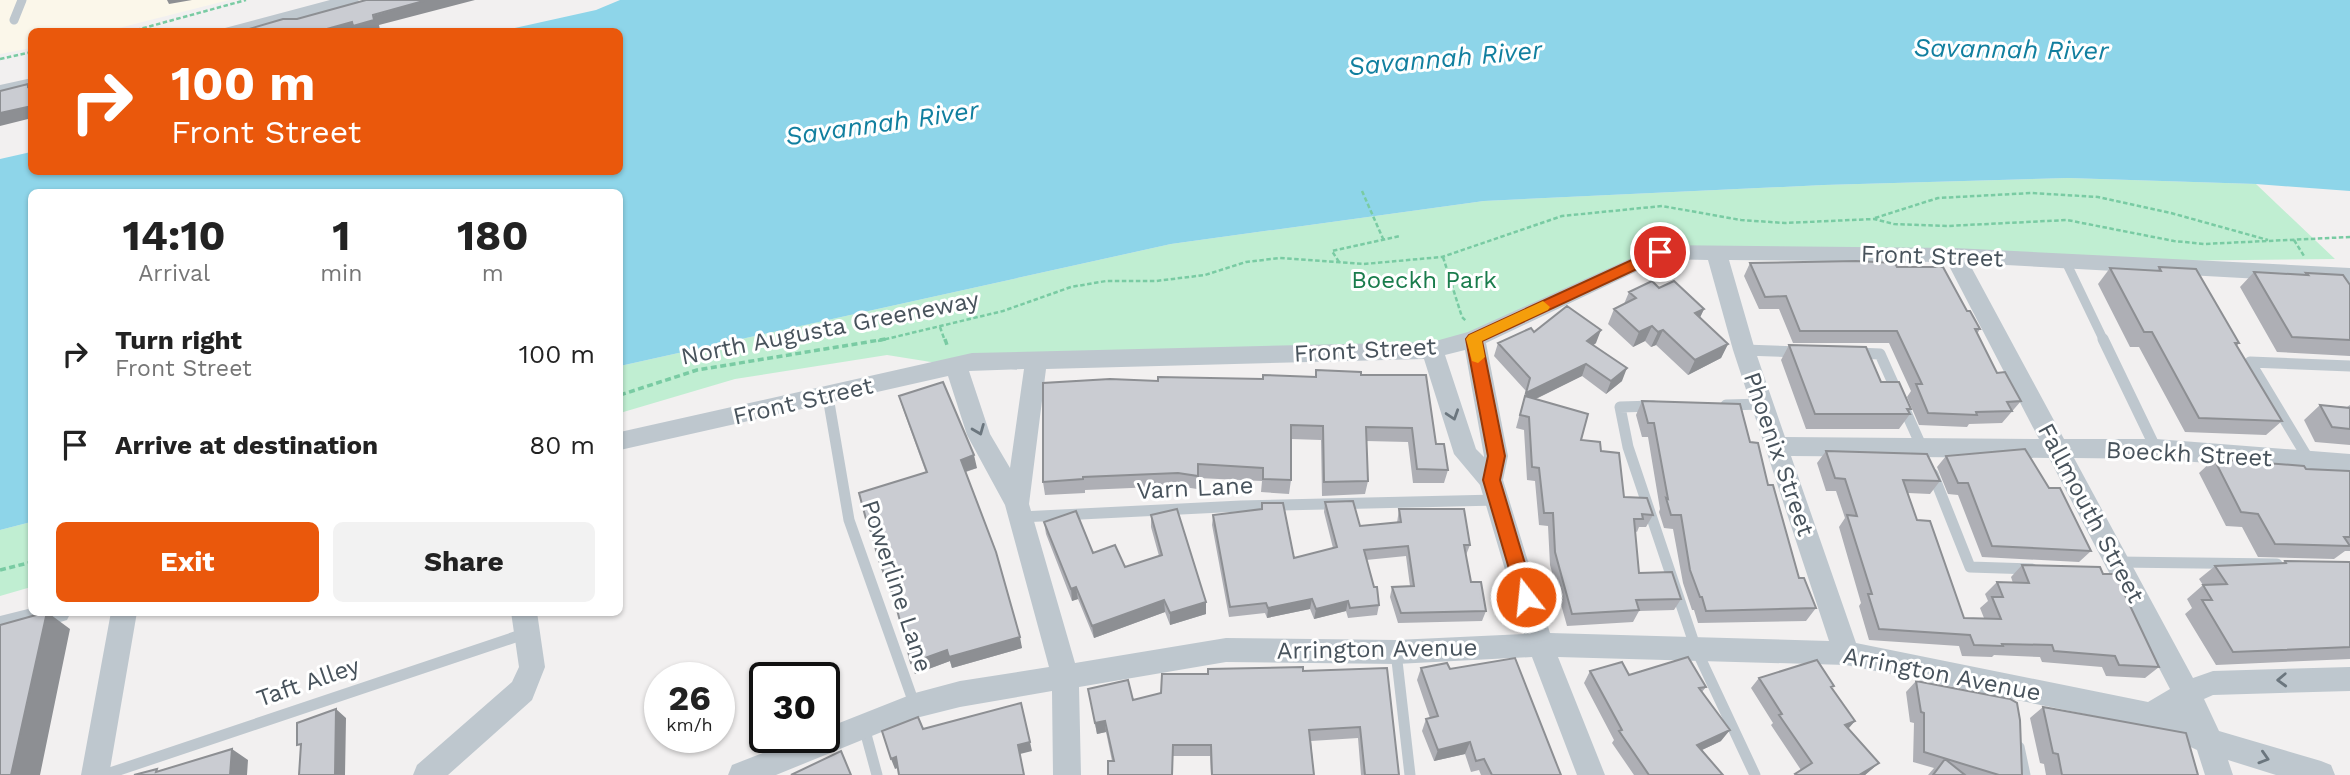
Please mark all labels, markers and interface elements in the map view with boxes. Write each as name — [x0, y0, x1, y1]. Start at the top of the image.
water label: Savannah River — [1913, 32, 2110, 66]
water label: Savannah River — [1347, 34, 1544, 81]
text: 100 m — [171, 54, 315, 112]
icon: right — [56, 56, 147, 147]
water label: Savannah River — [783, 94, 981, 151]
text: Front Street — [171, 113, 361, 151]
text: 14:10 — [123, 211, 226, 260]
text: 1 — [332, 211, 350, 260]
text: 180 — [457, 211, 528, 260]
pin — [1630, 222, 1690, 282]
icon: arrive — [1641, 233, 1679, 271]
street label: Front Street — [1860, 240, 2004, 272]
text: Arrival — [138, 260, 210, 287]
text: min — [320, 260, 362, 287]
text: m — [482, 260, 504, 287]
park label: Boeckh Park — [1351, 266, 1497, 294]
street label: North Augusta Greeneway — [679, 285, 982, 371]
text: Turn right — [115, 325, 242, 355]
street label: Front Street — [1293, 332, 1437, 368]
icon: right — [56, 335, 94, 373]
text: 100 m — [519, 339, 595, 369]
text: Front Street — [115, 355, 252, 382]
street label: Phoenix Street — [1738, 368, 1820, 540]
street label: Front Street — [730, 371, 876, 431]
one-way arrow — [1445, 408, 1459, 421]
street label: Fallmouth Street — [2032, 419, 2150, 607]
one-way arrow — [970, 424, 984, 436]
icon: arrive — [56, 426, 94, 464]
text: Arrive at destination — [115, 430, 378, 460]
text: 80 m — [529, 430, 595, 460]
street label: Boeckh Street — [2105, 436, 2273, 472]
street label: Varn Lane — [1136, 471, 1254, 505]
street label: Powerline Lane — [856, 497, 938, 675]
button: Exit — [56, 522, 319, 602]
button: Share — [333, 522, 595, 602]
position arrow — [1489, 560, 1563, 634]
street label: Arrington Avenue — [1276, 633, 1478, 665]
street label: Arrington Avenue — [1841, 641, 2043, 707]
street label: Taft Alley — [253, 651, 364, 713]
speed limit sign: 30 — [749, 662, 840, 753]
one-way arrow — [2276, 672, 2287, 687]
text: 26 — [668, 677, 711, 719]
text: km/h — [666, 714, 713, 735]
one-way arrow — [2258, 750, 2270, 764]

